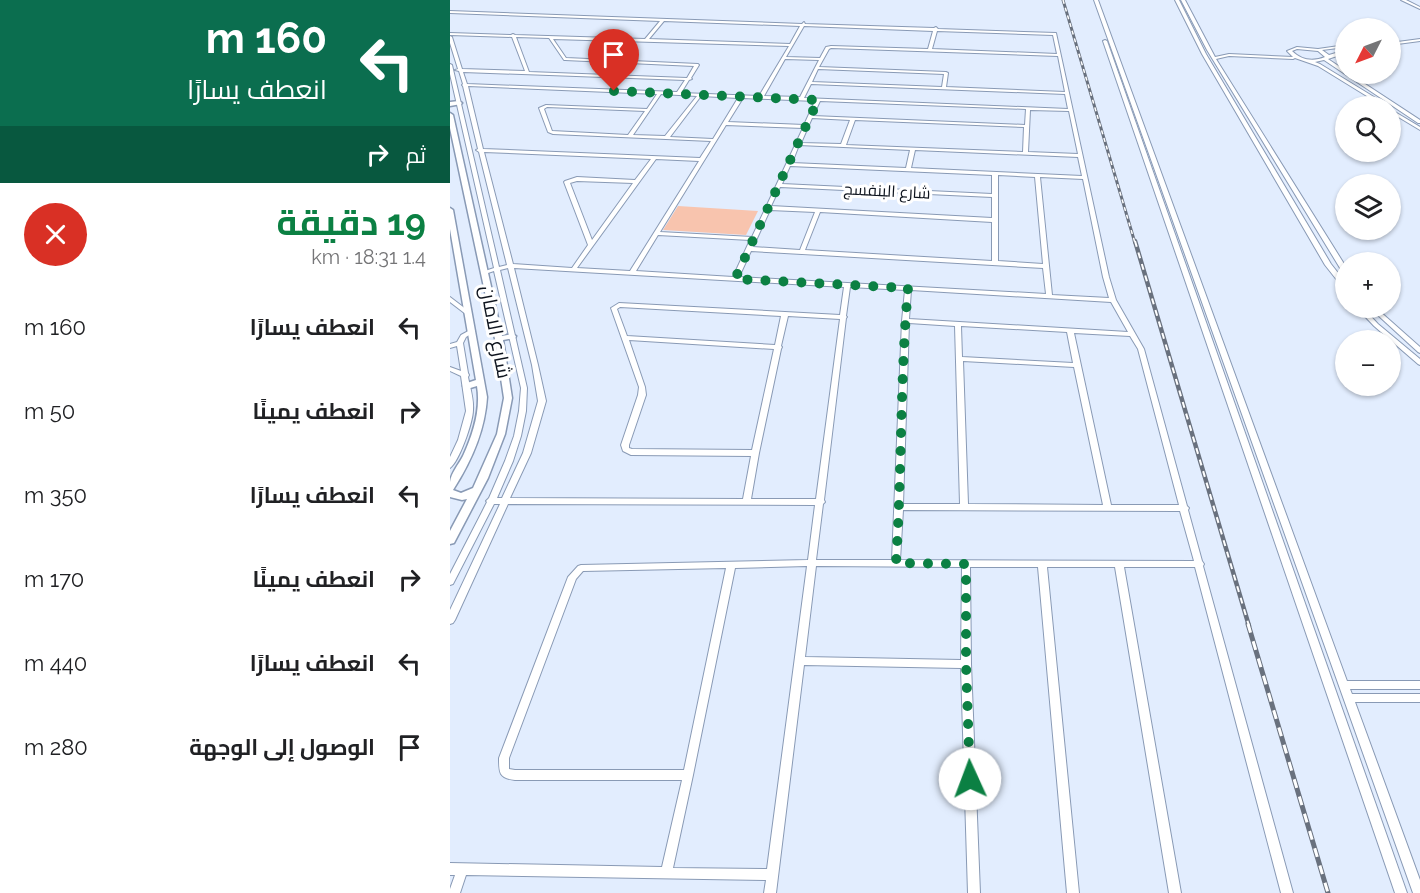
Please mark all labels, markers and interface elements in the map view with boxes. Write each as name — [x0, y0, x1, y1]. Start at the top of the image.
text: 160 m — [206, 14, 327, 63]
north arrow — [1335, 18, 1401, 84]
map controls — [1335, 18, 1401, 396]
icon: left — [348, 24, 426, 102]
pin — [588, 29, 639, 91]
icon: arrive — [597, 38, 630, 71]
text: انعطف يسارًا — [187, 74, 327, 105]
button: search — [1335, 96, 1401, 162]
icon: right — [361, 138, 394, 171]
text: ثم — [406, 142, 426, 168]
button: layers — [1335, 174, 1401, 240]
street label: شارع البنفسج — [843, 179, 931, 205]
text: 19 دقيقة — [277, 201, 426, 243]
button: close — [24, 203, 87, 266]
text: 1.4 km · 18:31 — [311, 245, 426, 269]
button: + — [1335, 252, 1401, 318]
street label: شارع الامان — [473, 283, 517, 381]
icon: left — [393, 311, 426, 344]
text: 160 m — [24, 314, 86, 340]
text: انعطف يسارًا — [250, 314, 375, 340]
button: − — [1335, 330, 1401, 396]
icon: right — [393, 395, 426, 428]
text: 50 m — [24, 398, 75, 424]
text: انعطف يمينًا — [252, 398, 375, 424]
icon: left — [393, 479, 426, 512]
text: 350 m — [24, 482, 87, 508]
text: انعطف يسارًا — [250, 482, 375, 508]
icon: right — [393, 563, 426, 596]
text: 170 m — [24, 566, 84, 592]
text: انعطف يمينًا — [252, 566, 375, 592]
icon: left — [393, 647, 426, 680]
text: 440 m — [24, 650, 87, 676]
text: انعطف يسارًا — [250, 650, 375, 676]
icon: arrive — [393, 731, 426, 764]
text: 280 m — [24, 734, 88, 760]
text: الوصول إلى الوجهة — [189, 734, 375, 760]
position arrow — [938, 747, 1002, 811]

